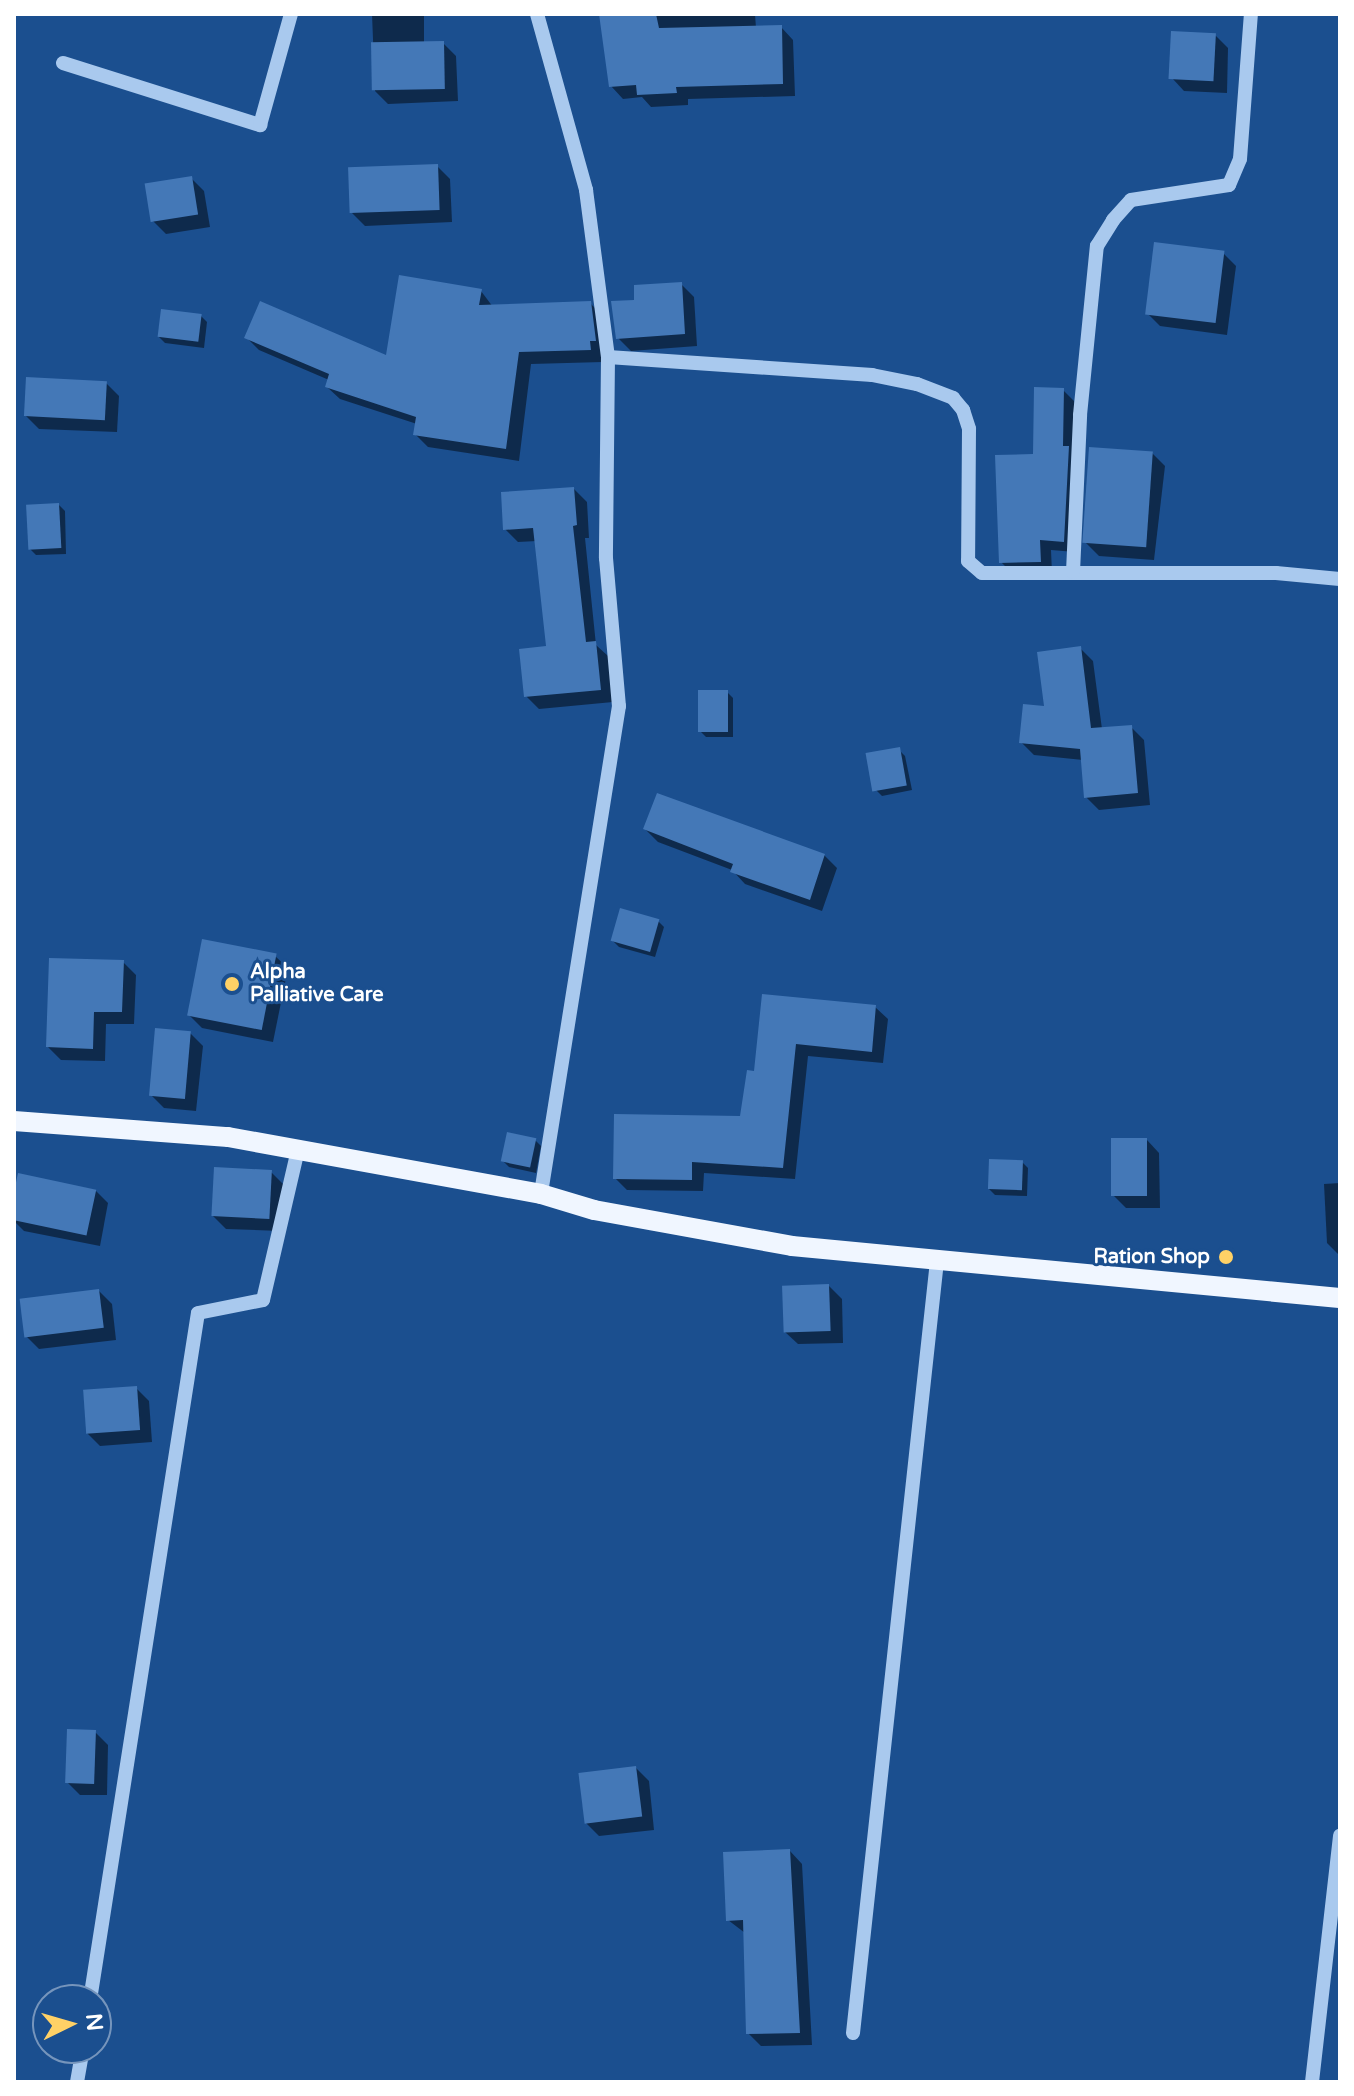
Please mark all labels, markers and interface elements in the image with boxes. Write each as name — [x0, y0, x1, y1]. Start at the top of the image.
place label: Alpha Palliative Care — [250, 960, 384, 1007]
marker: Alpha Palliative Care — [221, 973, 243, 995]
place label: Ration Shop — [1093, 1245, 1210, 1269]
marker: Ration Shop — [1217, 1248, 1235, 1266]
north arrow — [32, 1984, 112, 2064]
text: N — [80, 2012, 108, 2032]

